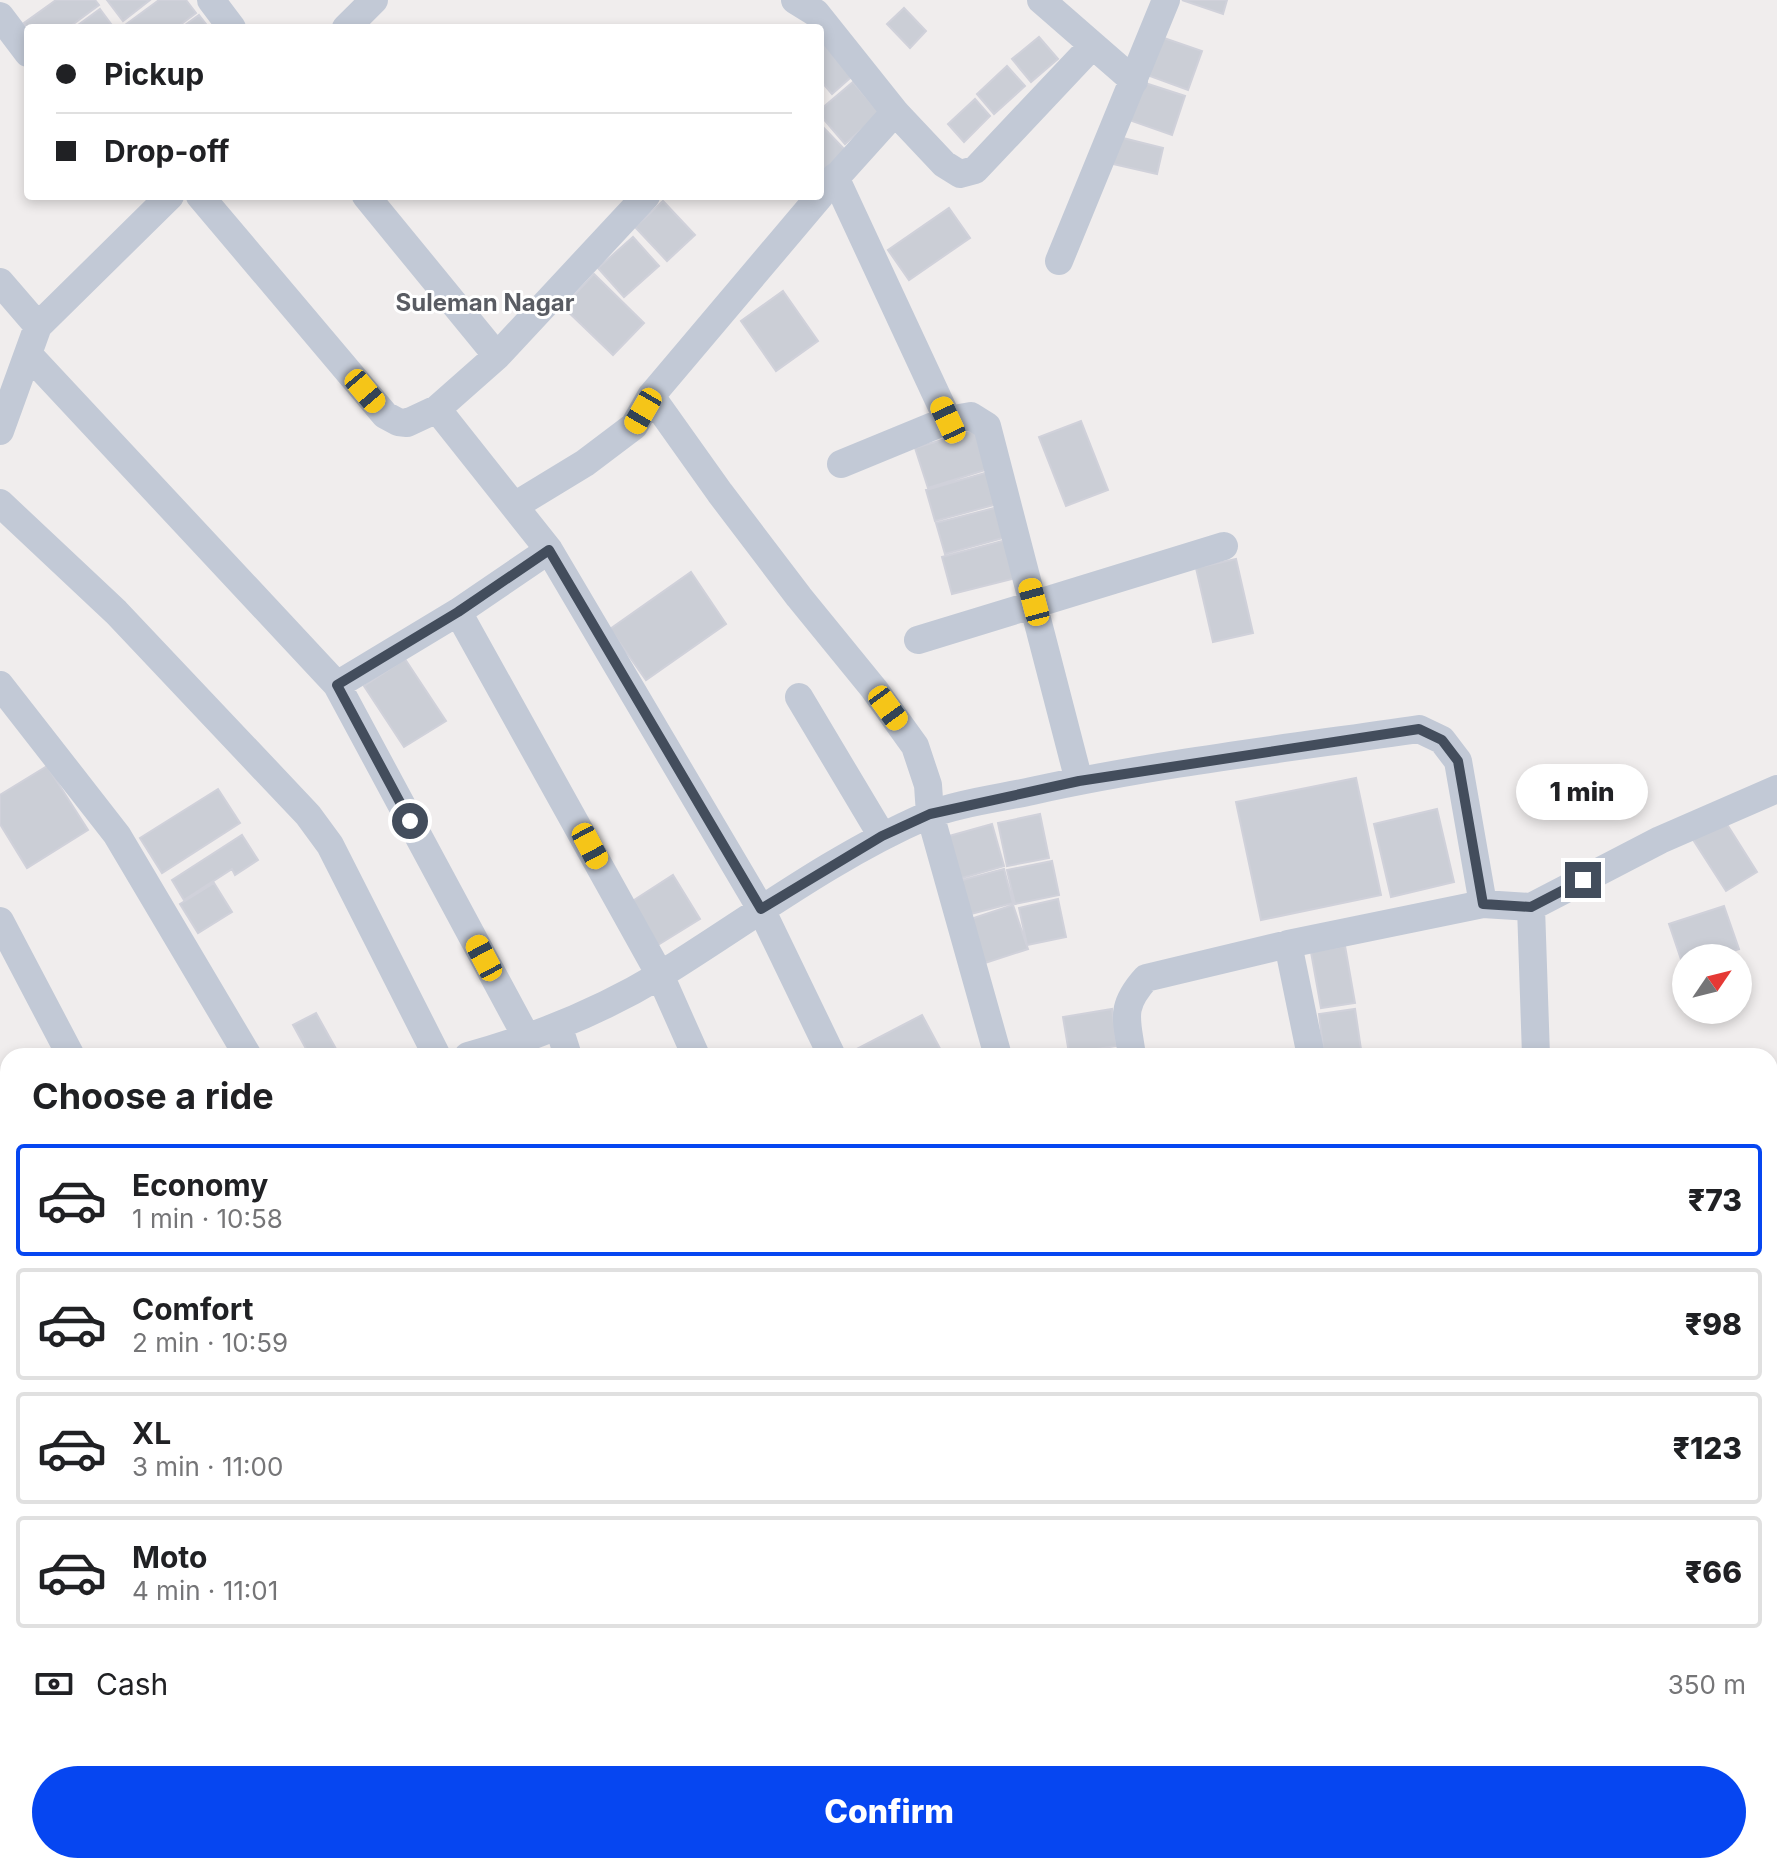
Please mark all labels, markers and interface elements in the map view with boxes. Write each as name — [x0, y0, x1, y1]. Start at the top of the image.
text: Pickup — [104, 56, 204, 92]
text: Drop-off — [104, 133, 230, 169]
district label: Suleman Nagar — [395, 288, 575, 317]
car — [340, 365, 390, 417]
car — [621, 384, 665, 438]
car — [927, 393, 969, 447]
car — [1016, 576, 1052, 628]
car — [864, 682, 912, 734]
callout: 1 min — [1517, 764, 1649, 820]
text: 1 min — [1549, 776, 1615, 807]
route start — [392, 803, 428, 839]
car — [568, 819, 612, 873]
route end — [1565, 862, 1601, 898]
car — [462, 931, 506, 985]
north arrow — [1672, 944, 1752, 1024]
map controls — [1672, 944, 1752, 1024]
text: Choose a ride — [32, 1074, 274, 1118]
icon: car — [36, 1164, 108, 1236]
text: Economy — [132, 1167, 268, 1203]
text: ₹73 — [1688, 1182, 1742, 1218]
text: 1 min · 10:58 — [132, 1203, 283, 1234]
icon: car — [36, 1288, 108, 1360]
text: Comfort — [132, 1291, 253, 1327]
text: ₹98 — [1685, 1306, 1742, 1342]
text: 2 min · 10:59 — [132, 1327, 288, 1358]
icon: car — [36, 1412, 108, 1484]
text: XL — [132, 1415, 171, 1451]
text: ₹123 — [1672, 1430, 1742, 1466]
text: 3 min · 11:00 — [132, 1451, 283, 1482]
icon: car — [36, 1536, 108, 1608]
text: Moto — [132, 1539, 207, 1575]
text: ₹66 — [1685, 1554, 1742, 1590]
text: 4 min · 11:01 — [132, 1575, 278, 1606]
icon: cash — [32, 1662, 76, 1706]
text: Cash — [96, 1666, 168, 1702]
text: 350 m — [1668, 1669, 1746, 1700]
button: Confirm — [32, 1766, 1746, 1858]

